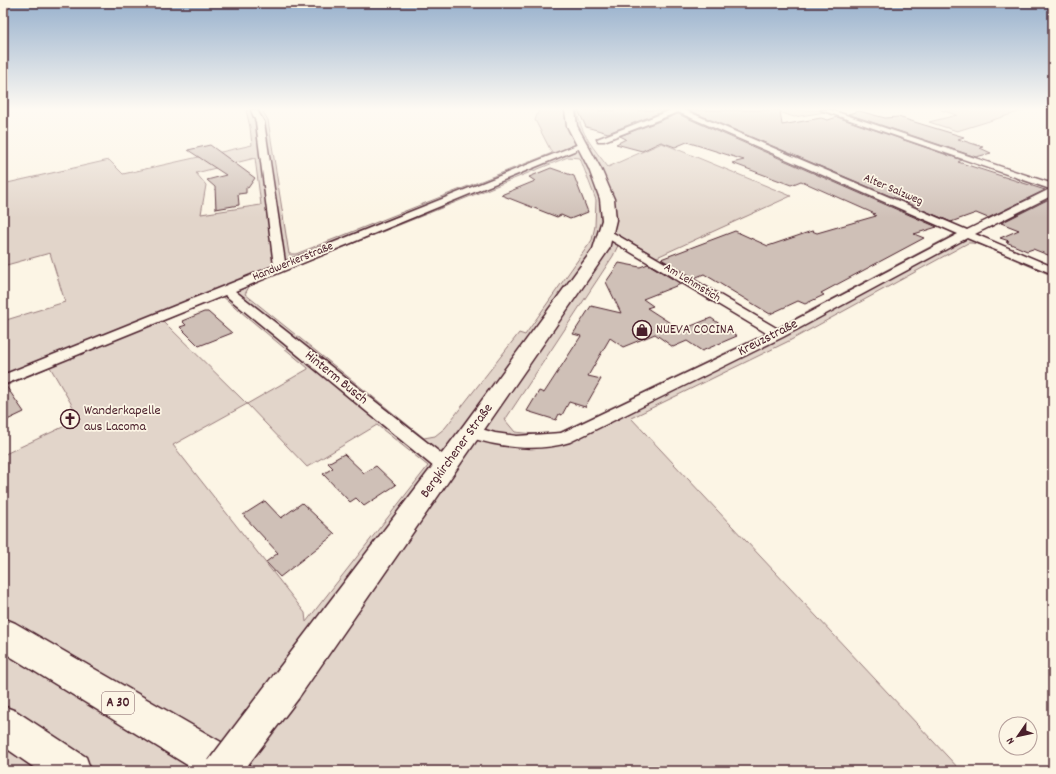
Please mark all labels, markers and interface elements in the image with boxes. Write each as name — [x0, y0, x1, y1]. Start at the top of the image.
street label: Alter Salzweg — [861, 170, 925, 210]
street label: Handwerkerstraße — [250, 238, 336, 286]
street label: Am Lehmstich — [660, 259, 724, 307]
street label: Kreuzstraße — [735, 314, 801, 362]
shop icon: NUEVA COCINA — [631, 319, 653, 341]
place label: NUEVA COCINA — [656, 320, 735, 340]
street label: Hinterm Busch — [300, 346, 372, 410]
street label: Bergkirchener Straße — [416, 400, 498, 502]
place label: Wanderkapelle aus Lacoma — [84, 401, 161, 437]
church icon: Wanderkapelle aus Lacoma — [59, 408, 81, 430]
road number: A 30 — [102, 692, 134, 714]
north arrow — [998, 716, 1038, 756]
text: N — [1003, 733, 1020, 747]

